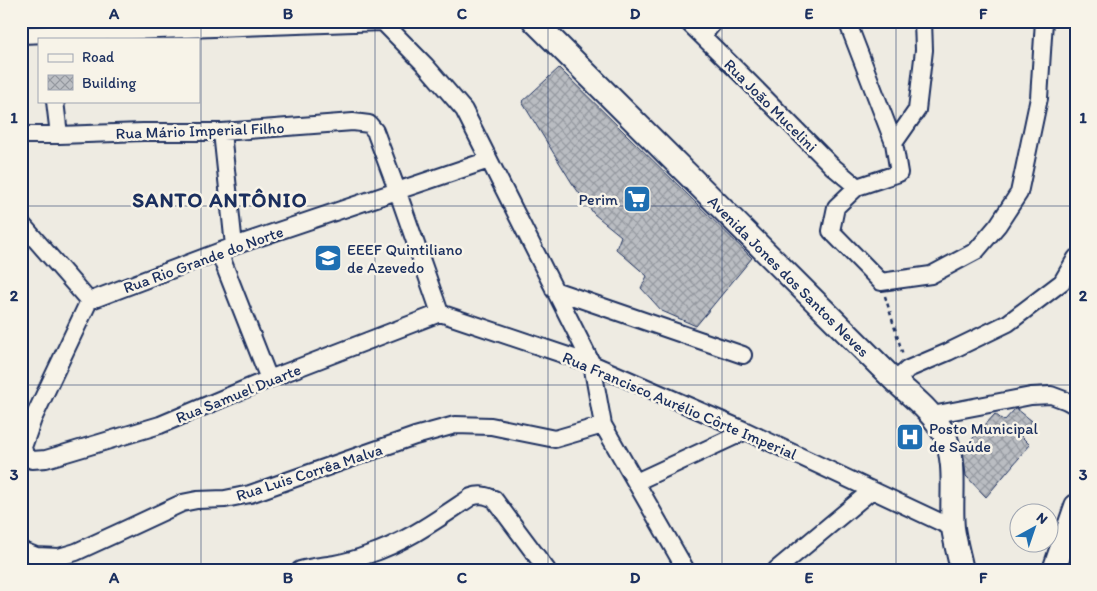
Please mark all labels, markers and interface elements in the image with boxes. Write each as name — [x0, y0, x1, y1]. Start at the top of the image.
text: A — [108, 4, 120, 23]
text: B — [283, 4, 294, 23]
text: C — [457, 4, 468, 23]
text: D — [630, 4, 641, 23]
text: E — [805, 4, 814, 23]
text: F — [979, 4, 988, 23]
legend — [38, 38, 200, 102]
text: Road — [82, 48, 115, 66]
street label: Rua João Mucelini — [720, 55, 821, 156]
text: Building — [82, 74, 136, 92]
text: 1 — [10, 108, 18, 127]
text: 1 — [1079, 108, 1087, 127]
street label: Rua Mário Imperial Filho — [115, 118, 285, 143]
supermarket icon: Perim — [622, 184, 652, 214]
district label: SANTO ANTÔNIO — [132, 187, 308, 212]
place label: Perim — [578, 190, 618, 209]
street label: Avenida Jones dos Santos Neves — [704, 192, 873, 361]
street label: Rua Rio Grande do Norte — [121, 222, 286, 297]
place label: EEEF Quintiliano de Azevedo — [347, 240, 463, 277]
school or university icon: EEEF Quintiliano de Azevedo — [313, 243, 343, 273]
text: 2 — [10, 286, 19, 305]
text: 2 — [1079, 286, 1088, 305]
street label: Rua Francisco Aurélio Côrte Imperial — [560, 347, 800, 464]
street label: Rua Samuel Duarte — [173, 360, 303, 427]
place label: Posto Municipal de Saúde — [929, 419, 1038, 456]
hospital icon: Posto Municipal de Saúde — [895, 422, 925, 452]
street label: Rua Luis Corrêa Malva — [234, 440, 385, 505]
text: 3 — [10, 465, 19, 484]
text: 3 — [1079, 465, 1088, 484]
north arrow — [1010, 504, 1060, 554]
text: N — [1033, 509, 1051, 528]
text: A — [108, 568, 120, 587]
text: B — [283, 568, 294, 587]
text: C — [457, 568, 468, 587]
text: D — [630, 568, 641, 587]
text: E — [805, 568, 814, 587]
text: F — [979, 568, 988, 587]

